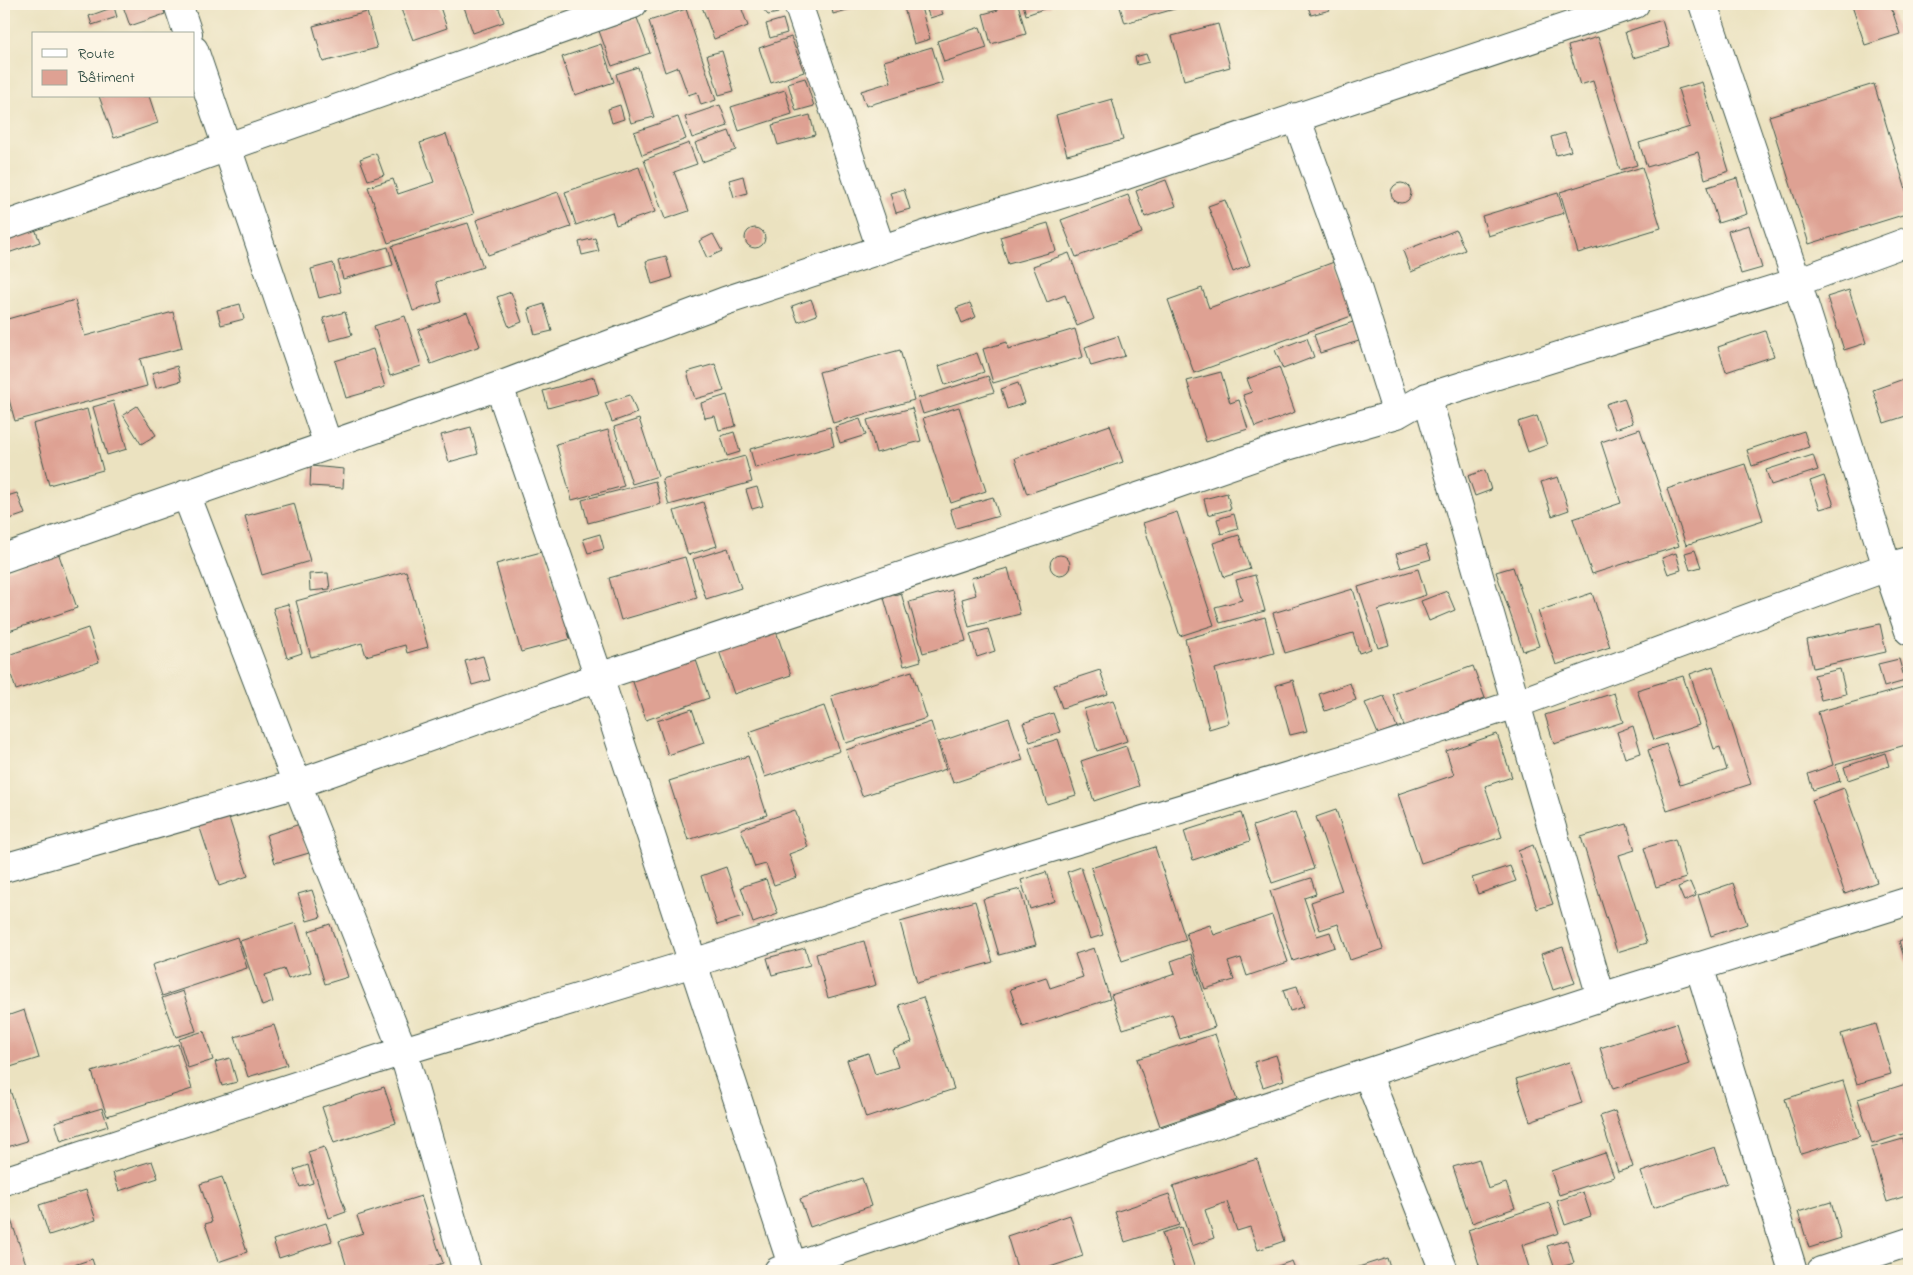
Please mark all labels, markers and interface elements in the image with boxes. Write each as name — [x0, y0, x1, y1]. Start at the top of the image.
legend — [32, 32, 195, 98]
text: Route — [78, 43, 115, 65]
text: Bâtiment — [77, 67, 135, 89]

